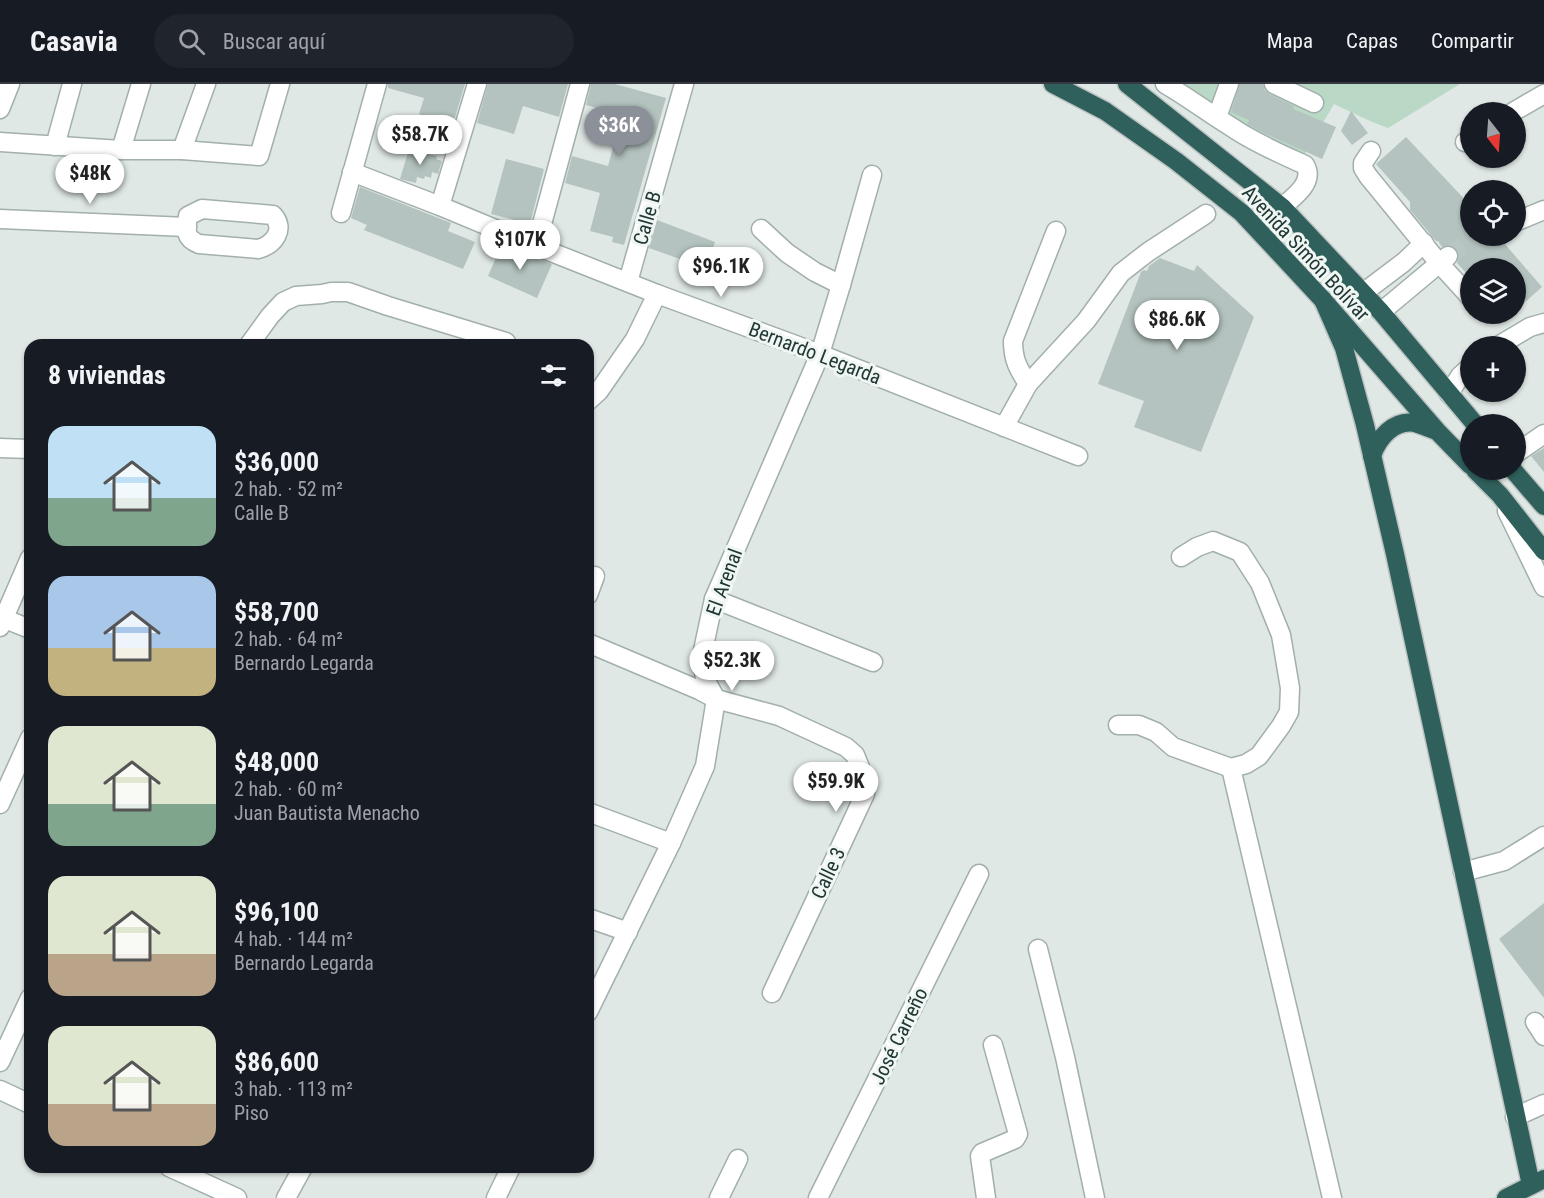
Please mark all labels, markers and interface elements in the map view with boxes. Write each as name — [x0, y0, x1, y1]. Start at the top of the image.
search box — [154, 14, 574, 68]
text: Casavia — [30, 25, 118, 58]
icon: search — [175, 25, 208, 58]
text: Buscar aquí — [223, 29, 325, 54]
text: Mapa — [1267, 29, 1313, 53]
text: Capas — [1346, 29, 1398, 53]
text: Compartir — [1431, 29, 1514, 53]
north arrow — [1460, 102, 1526, 168]
map controls — [1460, 102, 1526, 480]
pin: $36K — [583, 106, 655, 157]
text: $36K — [598, 113, 640, 137]
pin: $58.7K — [371, 115, 469, 166]
text: $58.7K — [391, 122, 449, 146]
pin: $48K — [54, 154, 126, 205]
text: $48K — [69, 161, 111, 185]
street label: Avenida Simón Bolívar — [1237, 180, 1375, 326]
button: locate — [1460, 180, 1526, 246]
street label: Calle B — [628, 188, 666, 248]
pin: $107K — [478, 220, 562, 271]
text: $107K — [494, 227, 546, 251]
pin: $96.1K — [672, 247, 770, 298]
text: $96.1K — [692, 254, 750, 278]
button: layers — [1460, 258, 1526, 324]
pin: $86.6K — [1128, 300, 1226, 351]
text: $86.6K — [1148, 307, 1206, 331]
street label: Bernardo Legarda — [745, 317, 885, 389]
button: + — [1460, 336, 1526, 402]
icon: filters — [537, 359, 570, 392]
text: 8 viviendas — [48, 360, 166, 390]
button: − — [1460, 414, 1526, 480]
text: $36,000 — [234, 447, 319, 477]
icon: home — [96, 450, 168, 522]
text: 2 hab. · 52 m² — [234, 477, 343, 501]
text: Calle B — [234, 501, 289, 525]
street label: El Arenal — [701, 545, 747, 619]
text: $58,700 — [234, 597, 319, 627]
icon: home — [96, 600, 168, 672]
text: 2 hab. · 64 m² — [234, 627, 343, 651]
pin: $52.3K — [683, 641, 781, 692]
text: $52.3K — [703, 648, 761, 672]
text: Bernardo Legarda — [234, 651, 374, 675]
text: $48,000 — [234, 747, 319, 777]
icon: home — [96, 750, 168, 822]
pin: $59.9K — [787, 762, 885, 813]
text: $59.9K — [807, 769, 865, 793]
text: 2 hab. · 60 m² — [234, 777, 343, 801]
text: Juan Bautista Menacho — [234, 801, 420, 825]
street label: Calle 3 — [806, 843, 850, 903]
text: $96,100 — [234, 897, 319, 927]
icon: home — [96, 900, 168, 972]
text: 4 hab. · 144 m² — [234, 927, 353, 951]
text: Bernardo Legarda — [234, 951, 374, 975]
street label: José Carreño — [865, 984, 933, 1088]
text: $86,600 — [234, 1047, 319, 1077]
icon: home — [96, 1050, 168, 1122]
text: 3 hab. · 113 m² — [234, 1077, 353, 1101]
text: Piso — [234, 1101, 269, 1125]

